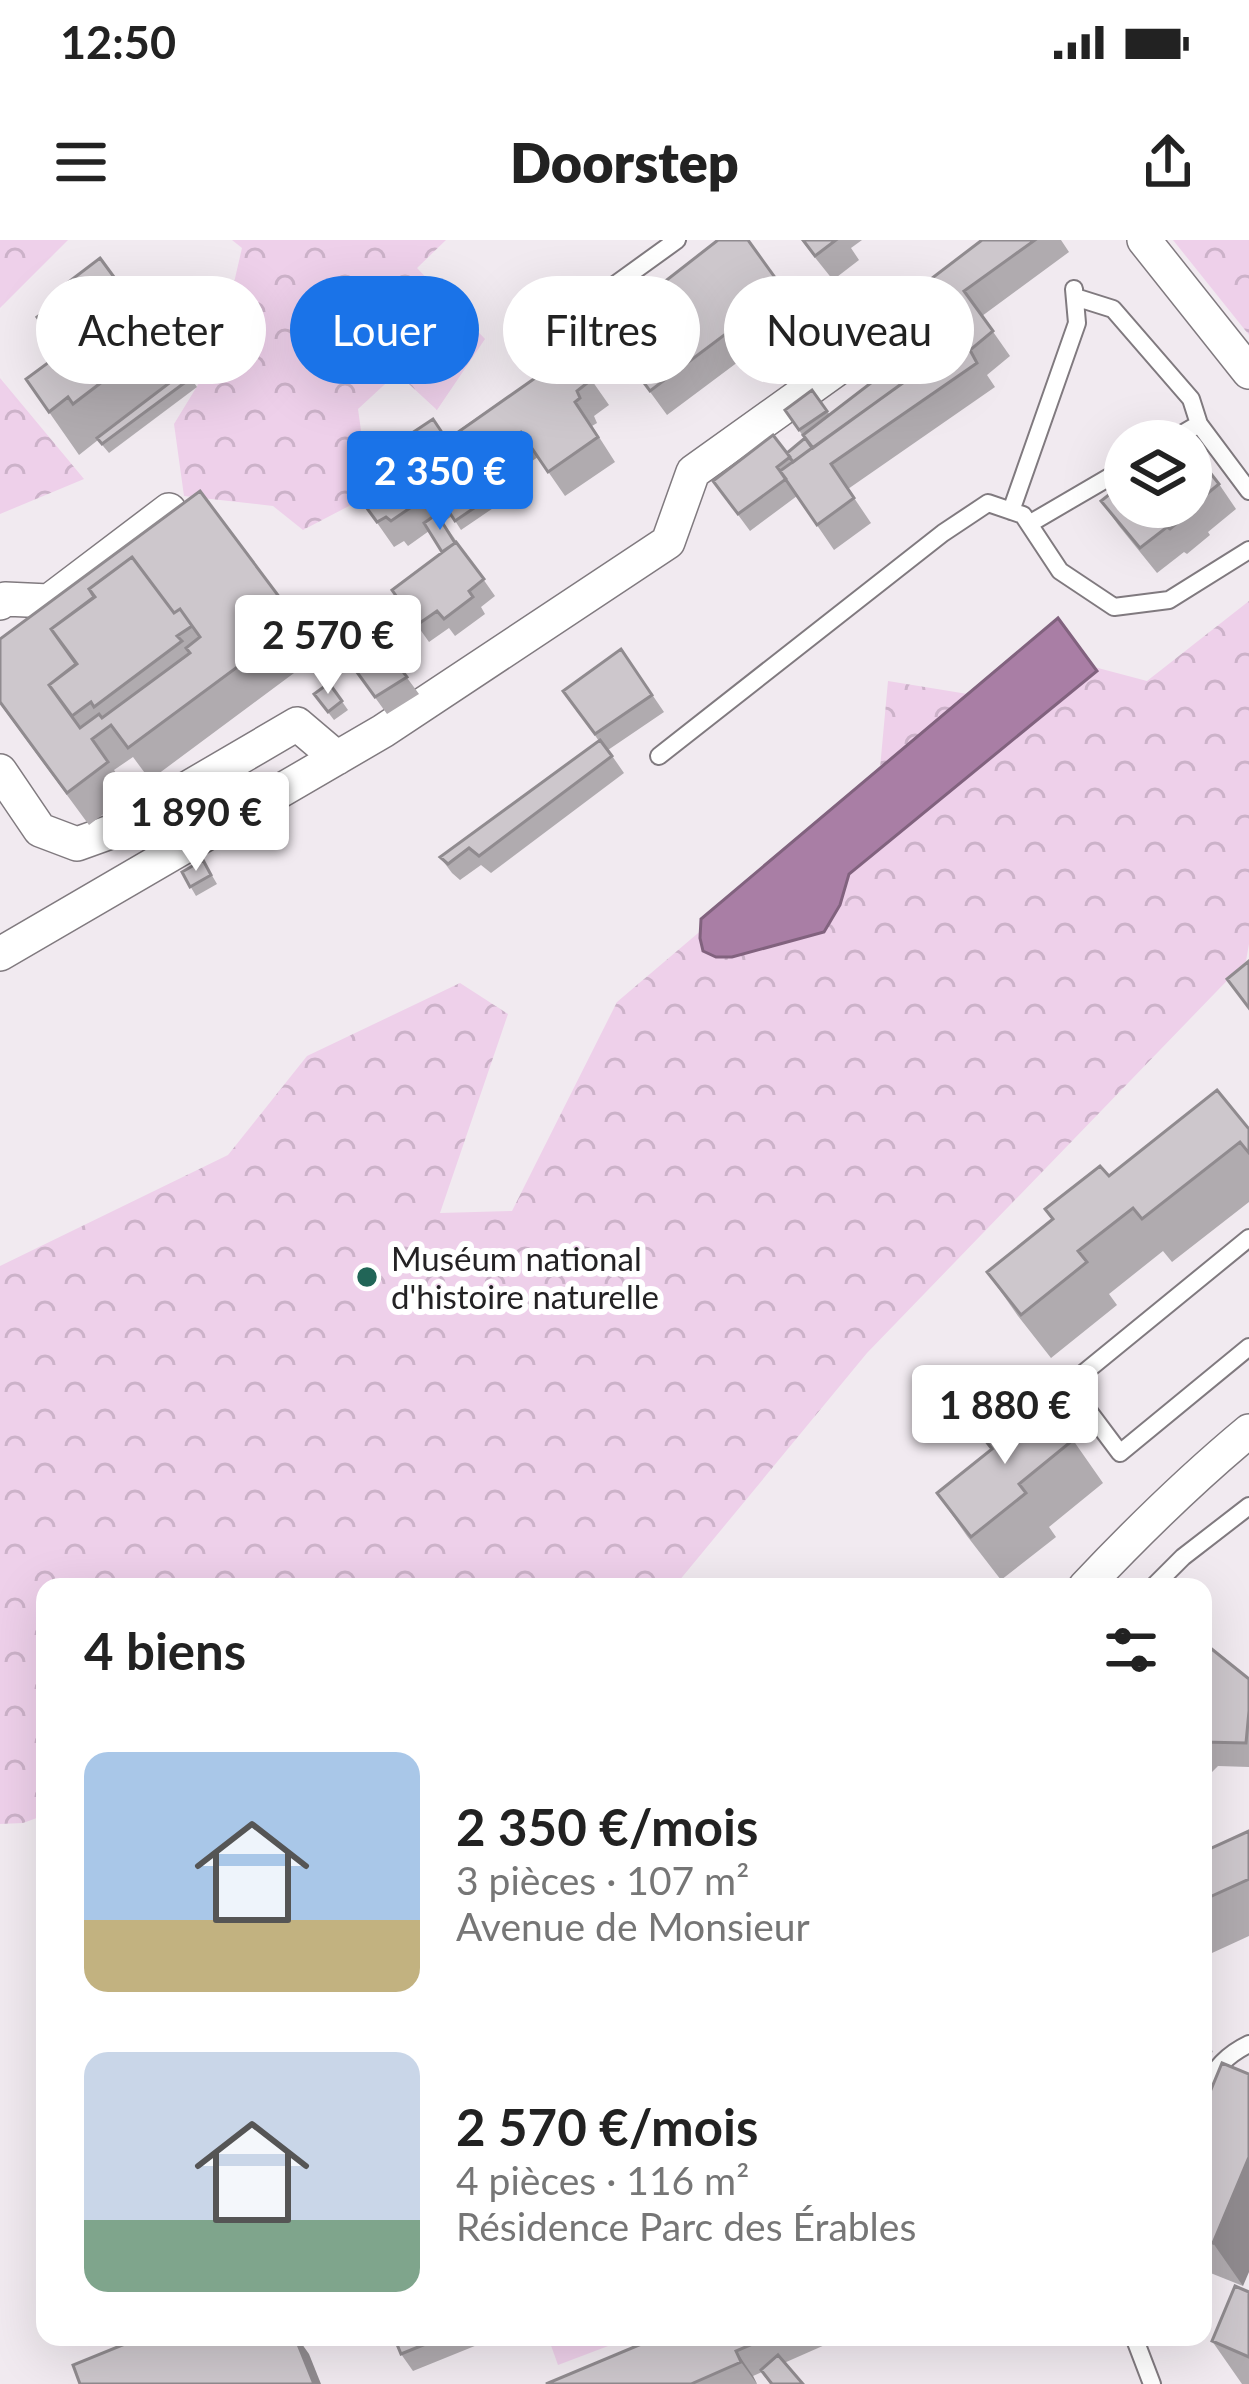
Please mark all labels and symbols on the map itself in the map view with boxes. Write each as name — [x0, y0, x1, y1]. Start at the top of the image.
pin: 2 350 € — [329, 431, 551, 533]
pin: 2 570 € — [217, 595, 439, 697]
pin: 1 890 € — [85, 772, 307, 874]
place label: Muséum national d'histoire naturelle — [391, 1238, 659, 1316]
marker: Muséum national d'histoire naturelle — [354, 1264, 380, 1290]
pin: 1 880 € — [894, 1365, 1116, 1467]

